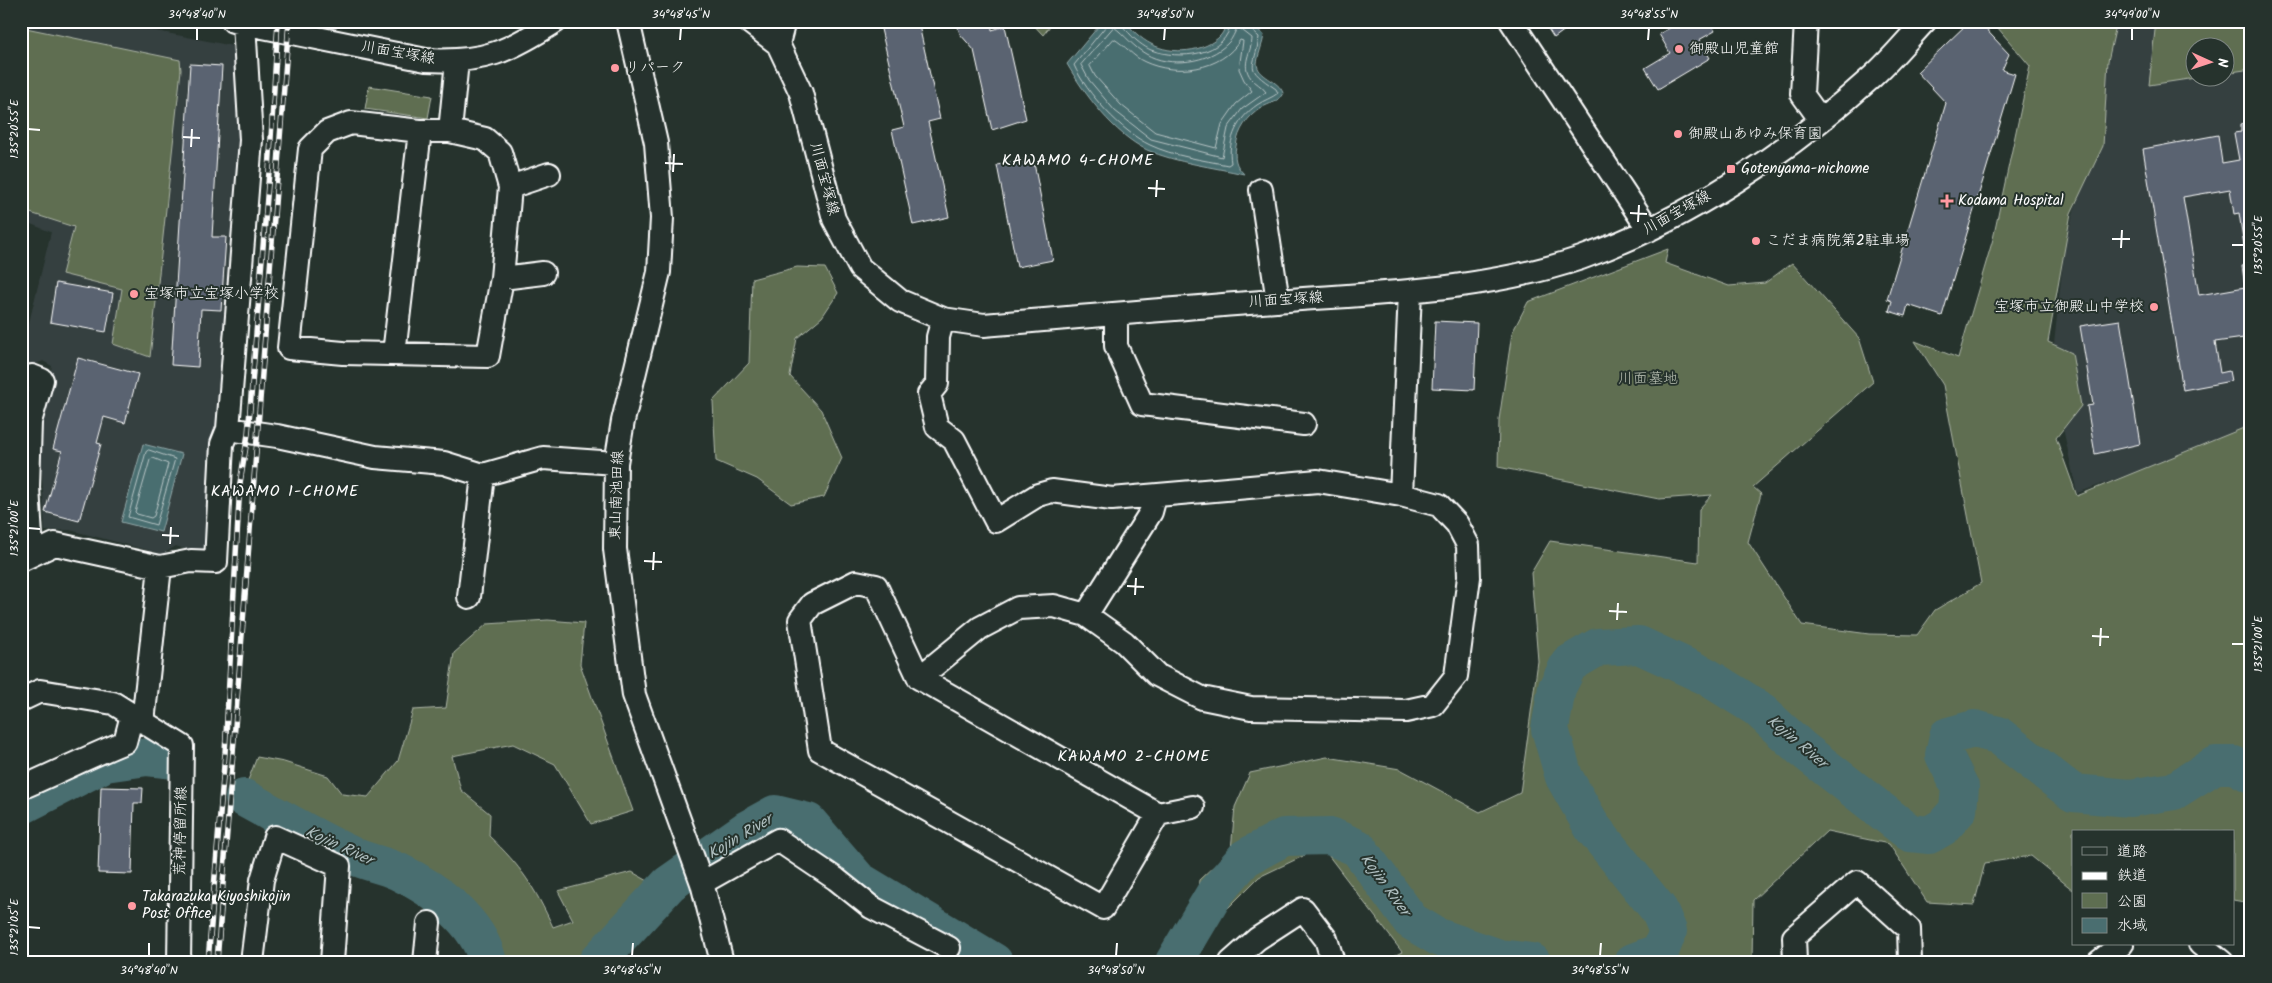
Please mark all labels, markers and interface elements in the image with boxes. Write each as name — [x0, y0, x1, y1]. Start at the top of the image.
text: 34°48'40"N — [168, 5, 226, 24]
text: 34°48'45"N — [652, 5, 710, 24]
text: 34°48'50"N — [1136, 5, 1194, 24]
text: 34°48'55"N — [1620, 5, 1678, 24]
text: 34°49'00"N — [2104, 5, 2160, 24]
street label: 川面宝塚線 — [359, 35, 437, 71]
place label: 御殿山児童館 — [1689, 37, 1779, 61]
north arrow — [2184, 38, 2234, 88]
marker: 御殿山児童館 — [1673, 43, 1685, 55]
place label: リパーク — [625, 56, 685, 80]
text: N — [2211, 58, 2233, 68]
marker: リパーク — [609, 62, 621, 74]
text: 135°20'55"E — [5, 98, 24, 159]
place label: 御殿山あゆみ保育園 — [1688, 122, 1823, 146]
marker: 御殿山あゆみ保育園 — [1672, 128, 1684, 140]
street label: 川面宝塚線 — [803, 140, 845, 218]
district label: KAWAMO 4-CHOME — [1002, 148, 1154, 173]
place label: Gotenyama-nichome — [1741, 157, 1869, 181]
marker: Gotenyama-nichome — [1725, 163, 1737, 175]
street label: 川面宝塚線 — [1638, 184, 1716, 242]
place label: Kodama Hospital — [1958, 189, 2064, 213]
marker: Kodama Hospital — [1940, 194, 1954, 208]
text: 135°20'55"E — [2249, 214, 2268, 275]
place label: こだま病院第2駐車場 — [1766, 229, 1910, 253]
marker: こだま病院第2駐車場 — [1750, 235, 1762, 247]
place label: 宝塚市立宝塚小学校 — [144, 282, 279, 306]
street label: 川面宝塚線 — [1248, 285, 1324, 315]
marker: 宝塚市立宝塚小学校 — [128, 288, 140, 300]
place label: 宝塚市立御殿山中学校 — [1994, 295, 2144, 319]
marker: 宝塚市立御殿山中学校 — [2148, 301, 2160, 313]
park label: 川面墓地 — [1618, 367, 1678, 391]
street label: 東山南池田線 — [603, 450, 631, 540]
district label: KAWAMO 1-CHOME — [211, 479, 359, 504]
text: 135°21'00"E — [5, 499, 24, 556]
text: 135°21'00"E — [2249, 615, 2268, 672]
water label: Kojin River — [1761, 709, 1835, 777]
district label: KAWAMO 2-CHOME — [1057, 744, 1211, 769]
street label: 荒神停留所線 — [168, 786, 194, 876]
water label: Kojin River — [703, 806, 780, 866]
water label: Kojin River — [301, 819, 380, 874]
legend — [2072, 830, 2234, 946]
text: 道路 — [2117, 840, 2147, 864]
water label: Kojin River — [1354, 849, 1418, 924]
text: 鉄道 — [2117, 864, 2147, 888]
place label: Takarazuka Kiyoshikojin Post Office — [142, 885, 291, 926]
text: 公園 — [2117, 890, 2147, 914]
text: 135°21'05"E — [5, 898, 24, 956]
marker: Takarazuka Kiyoshikojin Post Office — [126, 900, 138, 912]
text: 水域 — [2117, 914, 2147, 938]
text: 34°48'40"N — [120, 961, 178, 980]
text: 34°48'45"N — [603, 961, 661, 980]
text: 34°48'50"N — [1087, 961, 1145, 980]
text: 34°48'55"N — [1571, 961, 1629, 980]

